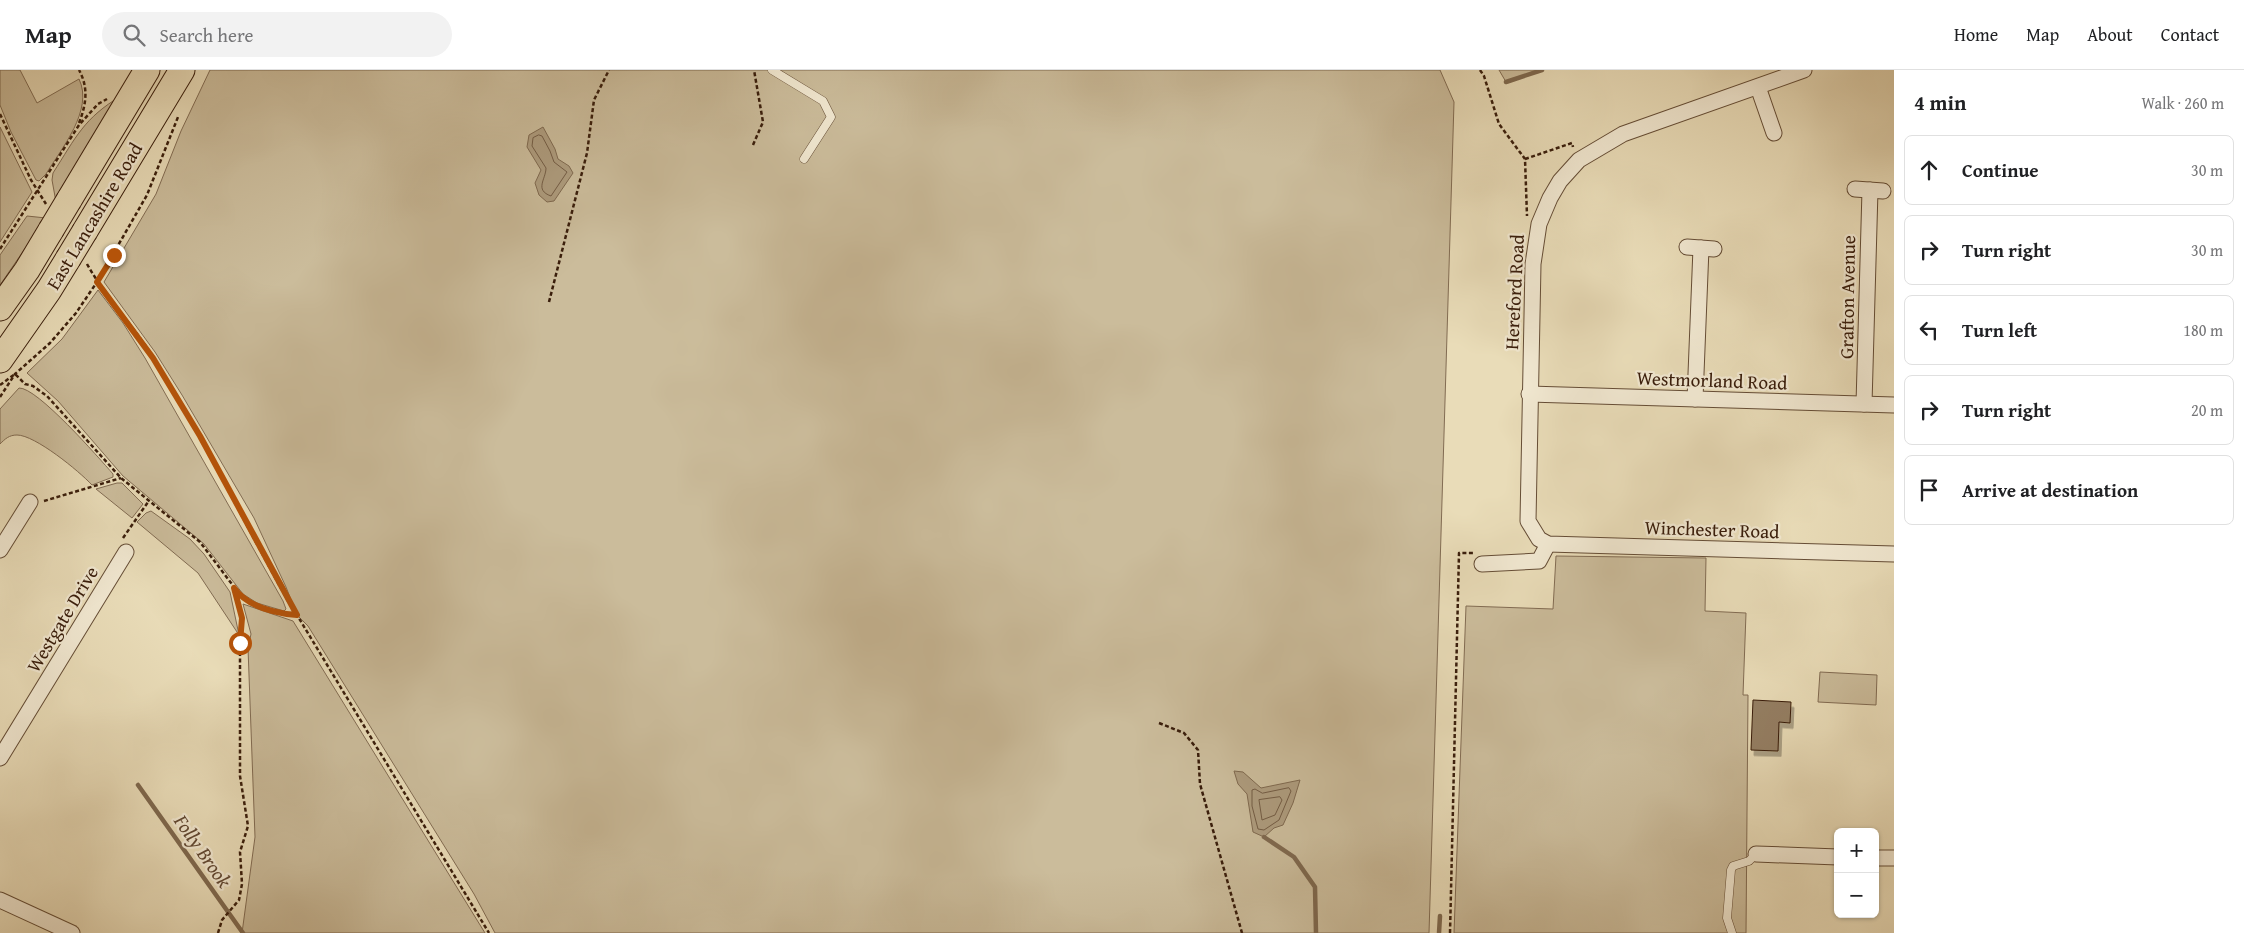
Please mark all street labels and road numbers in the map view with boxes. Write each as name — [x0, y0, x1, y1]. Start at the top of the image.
street label: East Lancashire Road — [39, 136, 150, 295]
street label: Hereford Road — [1497, 233, 1531, 350]
street label: Grafton Avenue — [1832, 235, 1862, 359]
street label: Westmorland Road — [1636, 363, 1789, 397]
street label: Winchester Road — [1644, 513, 1781, 545]
street label: Westgate Drive — [19, 561, 105, 677]

